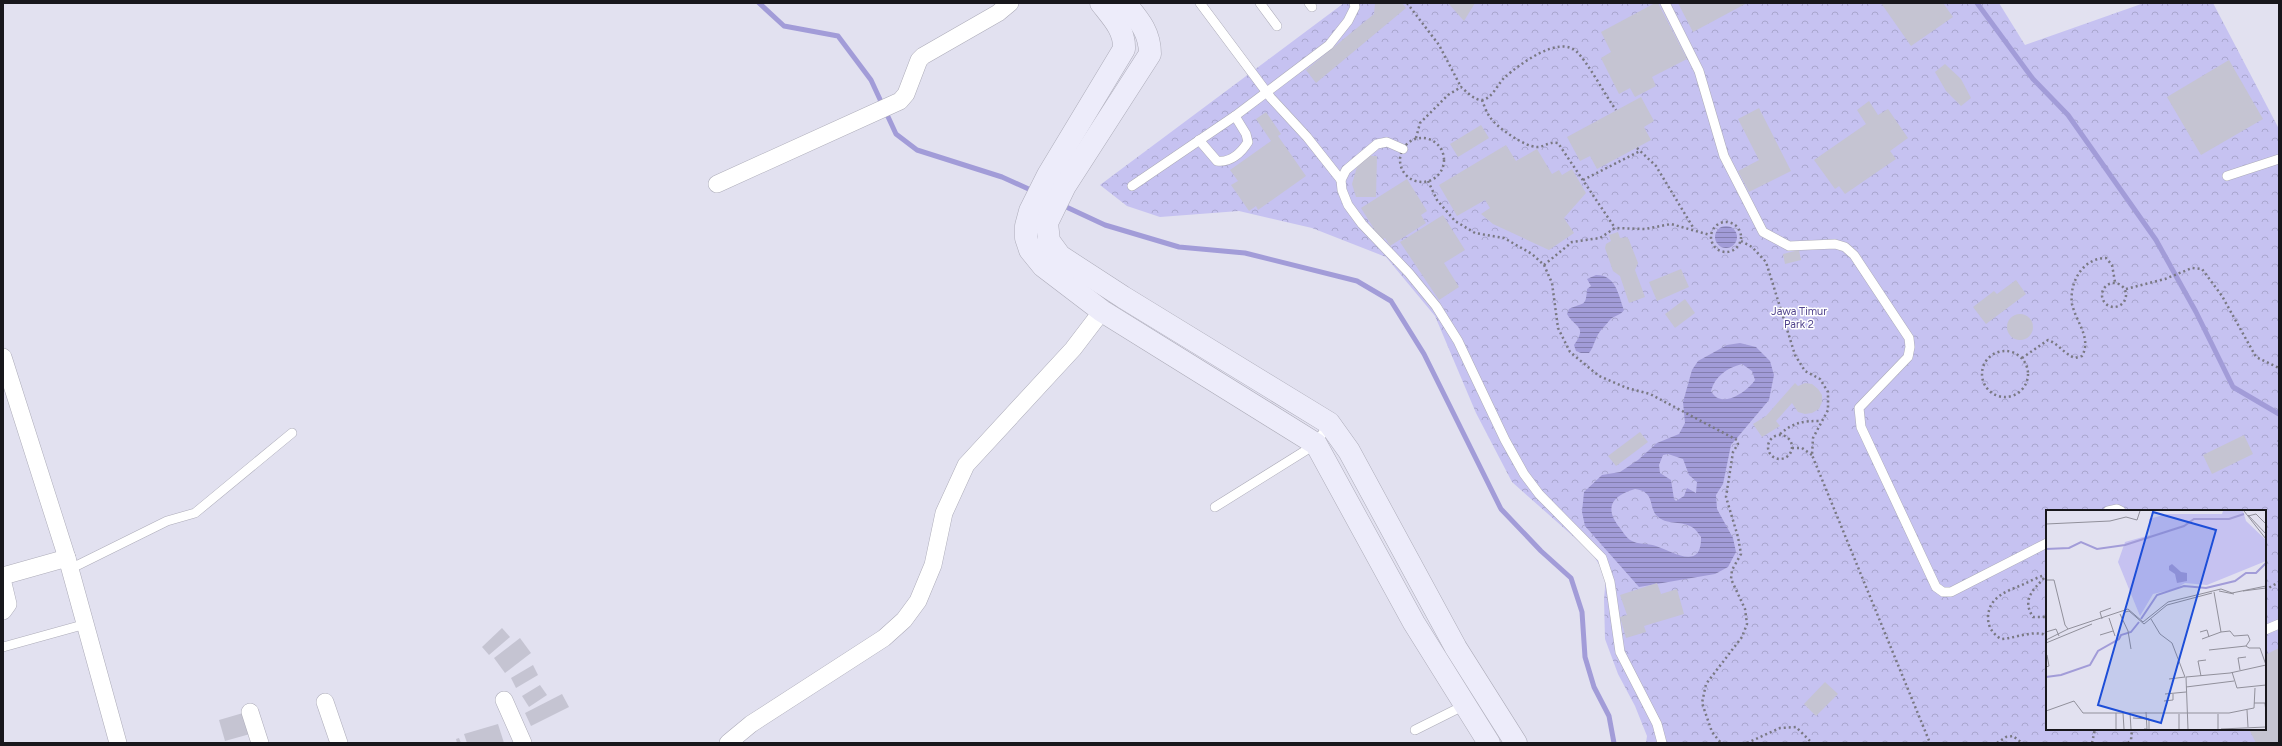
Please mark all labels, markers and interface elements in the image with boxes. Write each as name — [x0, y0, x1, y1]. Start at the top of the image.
park label: Jawa Timur Park 2 — [1771, 305, 1827, 331]
inset map — [2046, 510, 2266, 730]

